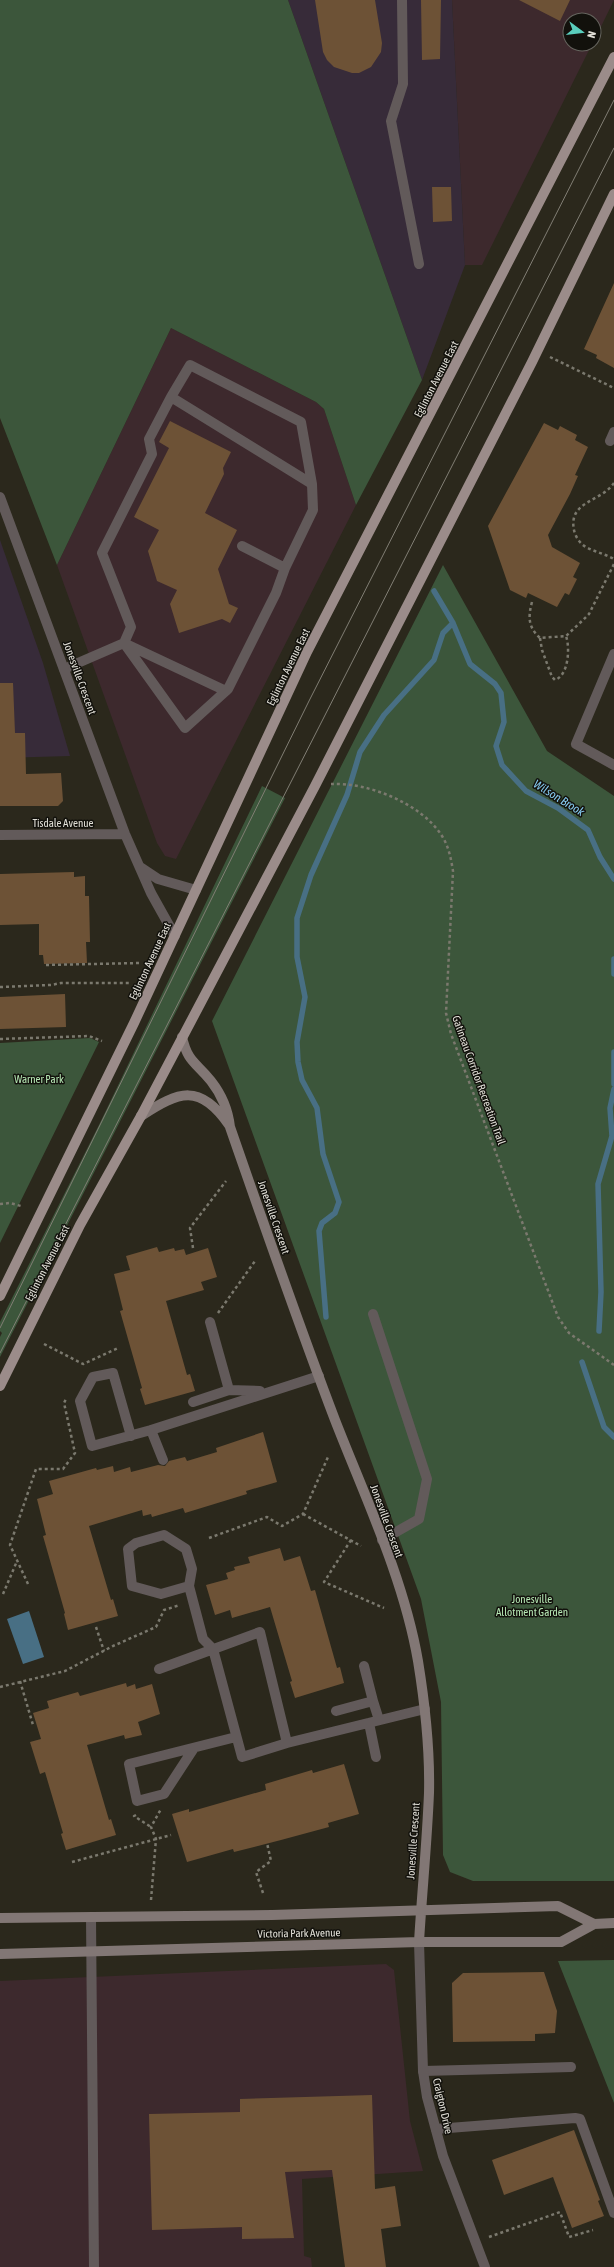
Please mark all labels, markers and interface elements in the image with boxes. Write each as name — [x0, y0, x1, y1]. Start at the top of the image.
north arrow — [562, 12, 602, 52]
text: N — [585, 30, 598, 39]
street label: Eglinton Avenue East — [412, 339, 460, 419]
street label: Eglinton Avenue East — [264, 627, 312, 707]
street label: Jonesville Crescent — [61, 640, 99, 716]
water label: Wilson Brook — [531, 777, 588, 820]
street label: Tisdale Avenue — [32, 817, 94, 829]
street label: Eglinton Avenue East — [127, 920, 173, 1002]
street label: Gatineau Corridor Recreation Trail — [450, 1014, 508, 1146]
park label: Warner Park — [14, 1073, 64, 1085]
street label: Jonesville Crescent — [256, 1179, 292, 1255]
street label: Eglinton Avenue East — [23, 1223, 71, 1303]
street label: Jonesville Crescent — [368, 1483, 406, 1559]
park label: Jonesville Allotment Garden — [496, 1593, 568, 1618]
street label: Jonesville Crescent — [404, 1802, 422, 1880]
street label: Victoria Park Avenue — [257, 1926, 341, 1940]
street label: Craigton Drive — [431, 2077, 455, 2135]

